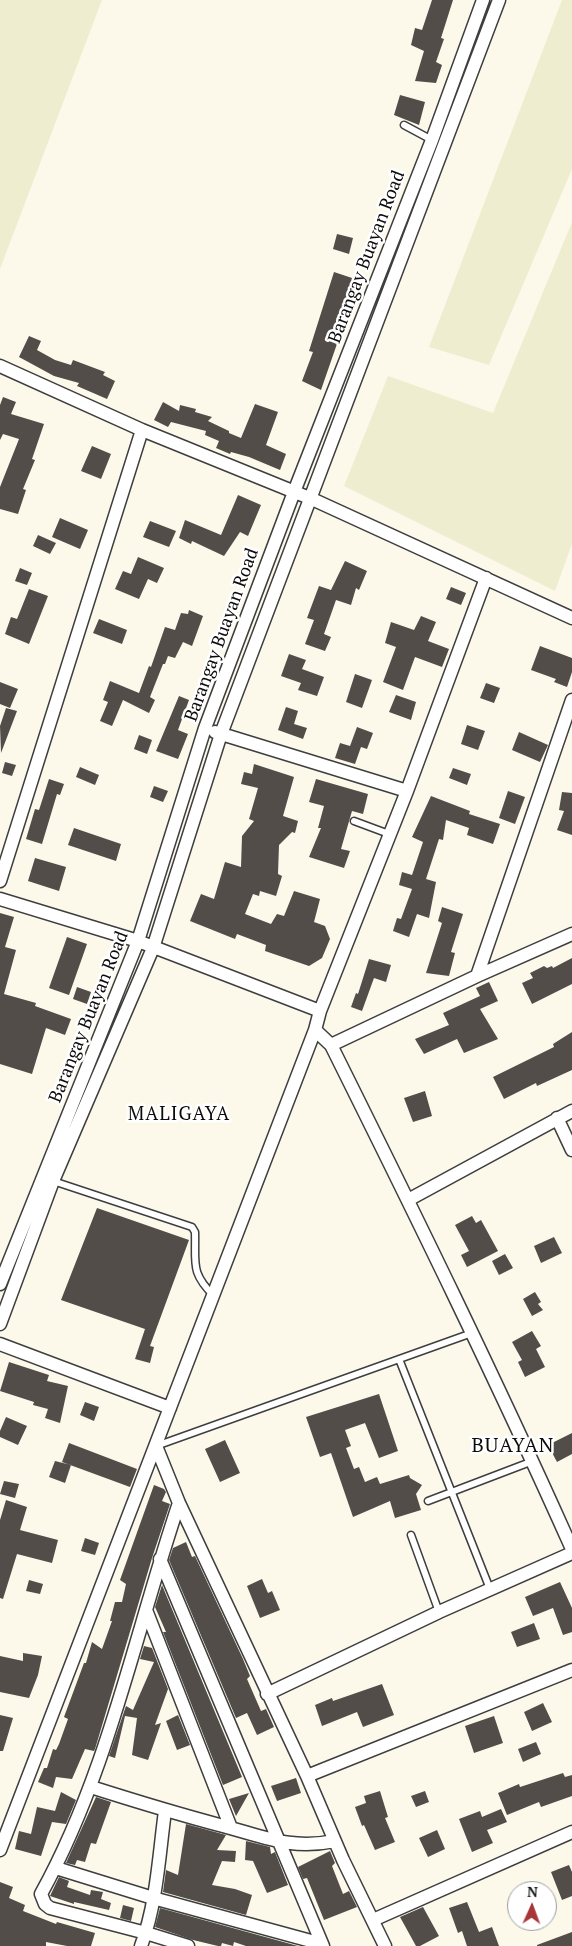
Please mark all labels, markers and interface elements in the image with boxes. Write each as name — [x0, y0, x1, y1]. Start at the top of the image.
street label: Barangay Buayan Road — [324, 168, 410, 346]
street label: Barangay Buayan Road — [181, 545, 263, 725]
street label: Barangay Buayan Road — [45, 928, 133, 1106]
district label: MALIGAYA — [127, 1104, 231, 1126]
district label: BUAYAN — [471, 1434, 555, 1458]
north arrow — [507, 1881, 557, 1931]
text: N — [527, 1882, 538, 1901]

